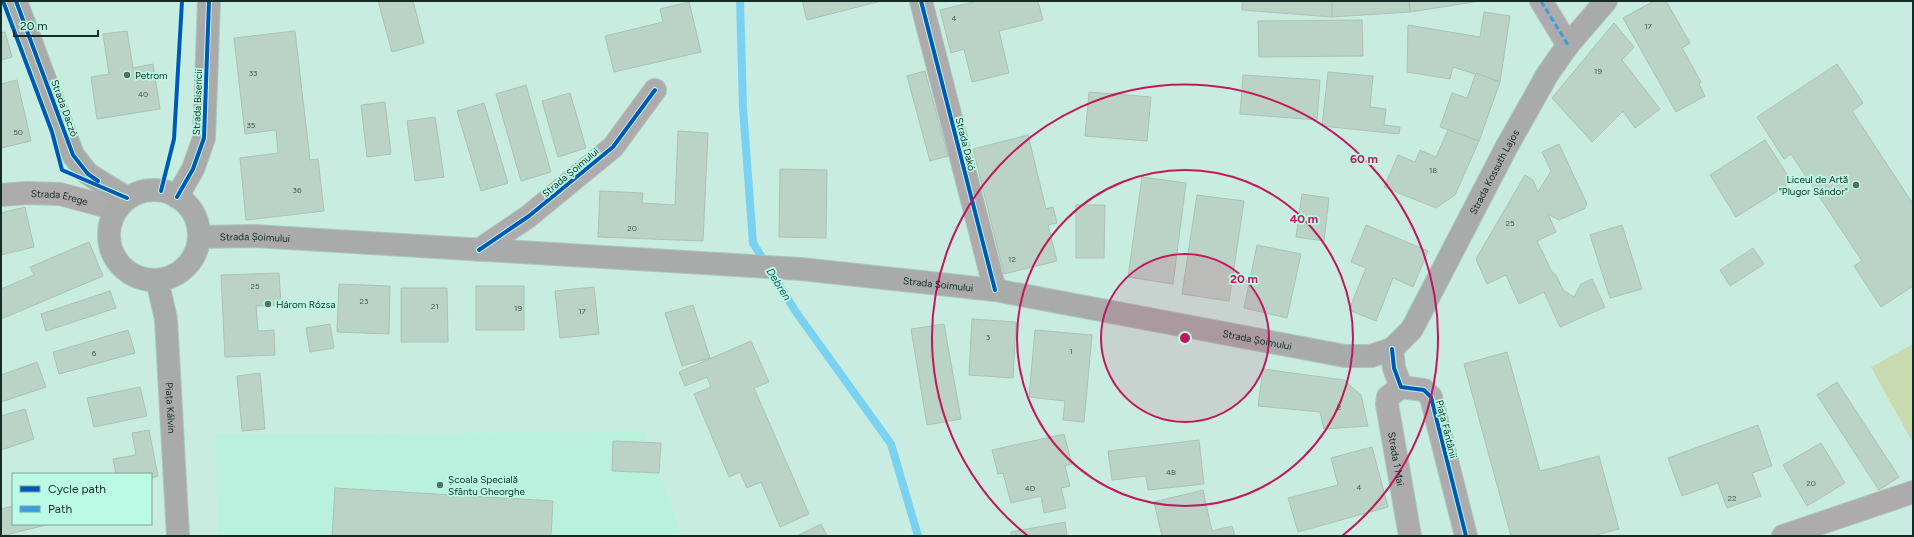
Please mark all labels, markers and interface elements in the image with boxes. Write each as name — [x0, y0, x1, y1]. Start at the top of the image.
scale bar — [14, 12, 98, 38]
house number: 4 — [952, 13, 957, 23]
text: 20 m — [20, 19, 48, 33]
house number: 17 — [1644, 21, 1652, 31]
house number: 19 — [1594, 66, 1602, 76]
house number: 33 — [249, 68, 257, 78]
place label: Petrom — [135, 69, 168, 82]
street label: Strada Bisericii — [190, 69, 205, 135]
marker: Petrom — [122, 70, 132, 80]
street label: Strada Daczó — [48, 78, 81, 139]
house number: 40 — [138, 89, 148, 99]
street label: Strada Dakó — [953, 116, 978, 172]
house number: 35 — [247, 120, 256, 130]
house number: 50 — [13, 127, 23, 137]
street label: Strada Kossuth Lajos — [1467, 127, 1522, 217]
street label: Strada Șoimului — [539, 145, 601, 200]
text: 60 m — [1350, 152, 1378, 166]
house number: 18 — [1429, 165, 1437, 175]
place label: Liceul de Artă "Plugor Sándor" — [1779, 173, 1848, 198]
marker: Liceul de Artă "Plugor Sándor" — [1851, 180, 1861, 190]
house number: 36 — [293, 185, 302, 195]
street label: Strada Erege — [31, 187, 90, 208]
text: 40 m — [1290, 212, 1318, 226]
house number: 25 — [1505, 218, 1515, 228]
house number: 20 — [627, 223, 637, 233]
street label: Strada Șoimului — [220, 230, 290, 245]
house number: 12 — [1008, 254, 1016, 264]
water label: Debren — [764, 266, 794, 303]
text: 20 m — [1230, 272, 1258, 286]
street label: Strada Șoimului — [902, 274, 974, 295]
house number: 25 — [250, 281, 260, 291]
house number: 23 — [360, 296, 368, 306]
place label: Három Rózsa — [276, 298, 336, 311]
marker: Három Rózsa — [263, 299, 273, 309]
house number: 21 — [431, 301, 439, 311]
house number: 19 — [514, 303, 522, 313]
house number: 17 — [578, 306, 586, 316]
street label: Strada Șoimului — [1221, 327, 1293, 353]
centre of rings — [1178, 331, 1192, 345]
house number: 3 — [986, 332, 990, 342]
house number: 1 — [1069, 346, 1073, 356]
house number: 6 — [92, 348, 97, 358]
street label: Piața Kálvin — [163, 382, 178, 434]
street label: Piața Fântânii — [1433, 399, 1460, 460]
house number: 2 — [1337, 402, 1341, 412]
street label: Strada 1 Mai — [1385, 431, 1407, 487]
house number: 4B — [1166, 467, 1176, 477]
legend — [12, 473, 152, 525]
place label: Școala Specială Sfântu Gheorghe — [448, 473, 526, 498]
house number: 20 — [1806, 478, 1816, 488]
marker: Școala Specială Sfântu Gheorghe — [435, 480, 445, 490]
text: Cycle path — [48, 482, 106, 496]
house number: 4 — [1357, 482, 1362, 492]
house number: 4D — [1025, 483, 1036, 493]
house number: 22 — [1728, 493, 1736, 503]
text: Path — [48, 502, 72, 516]

